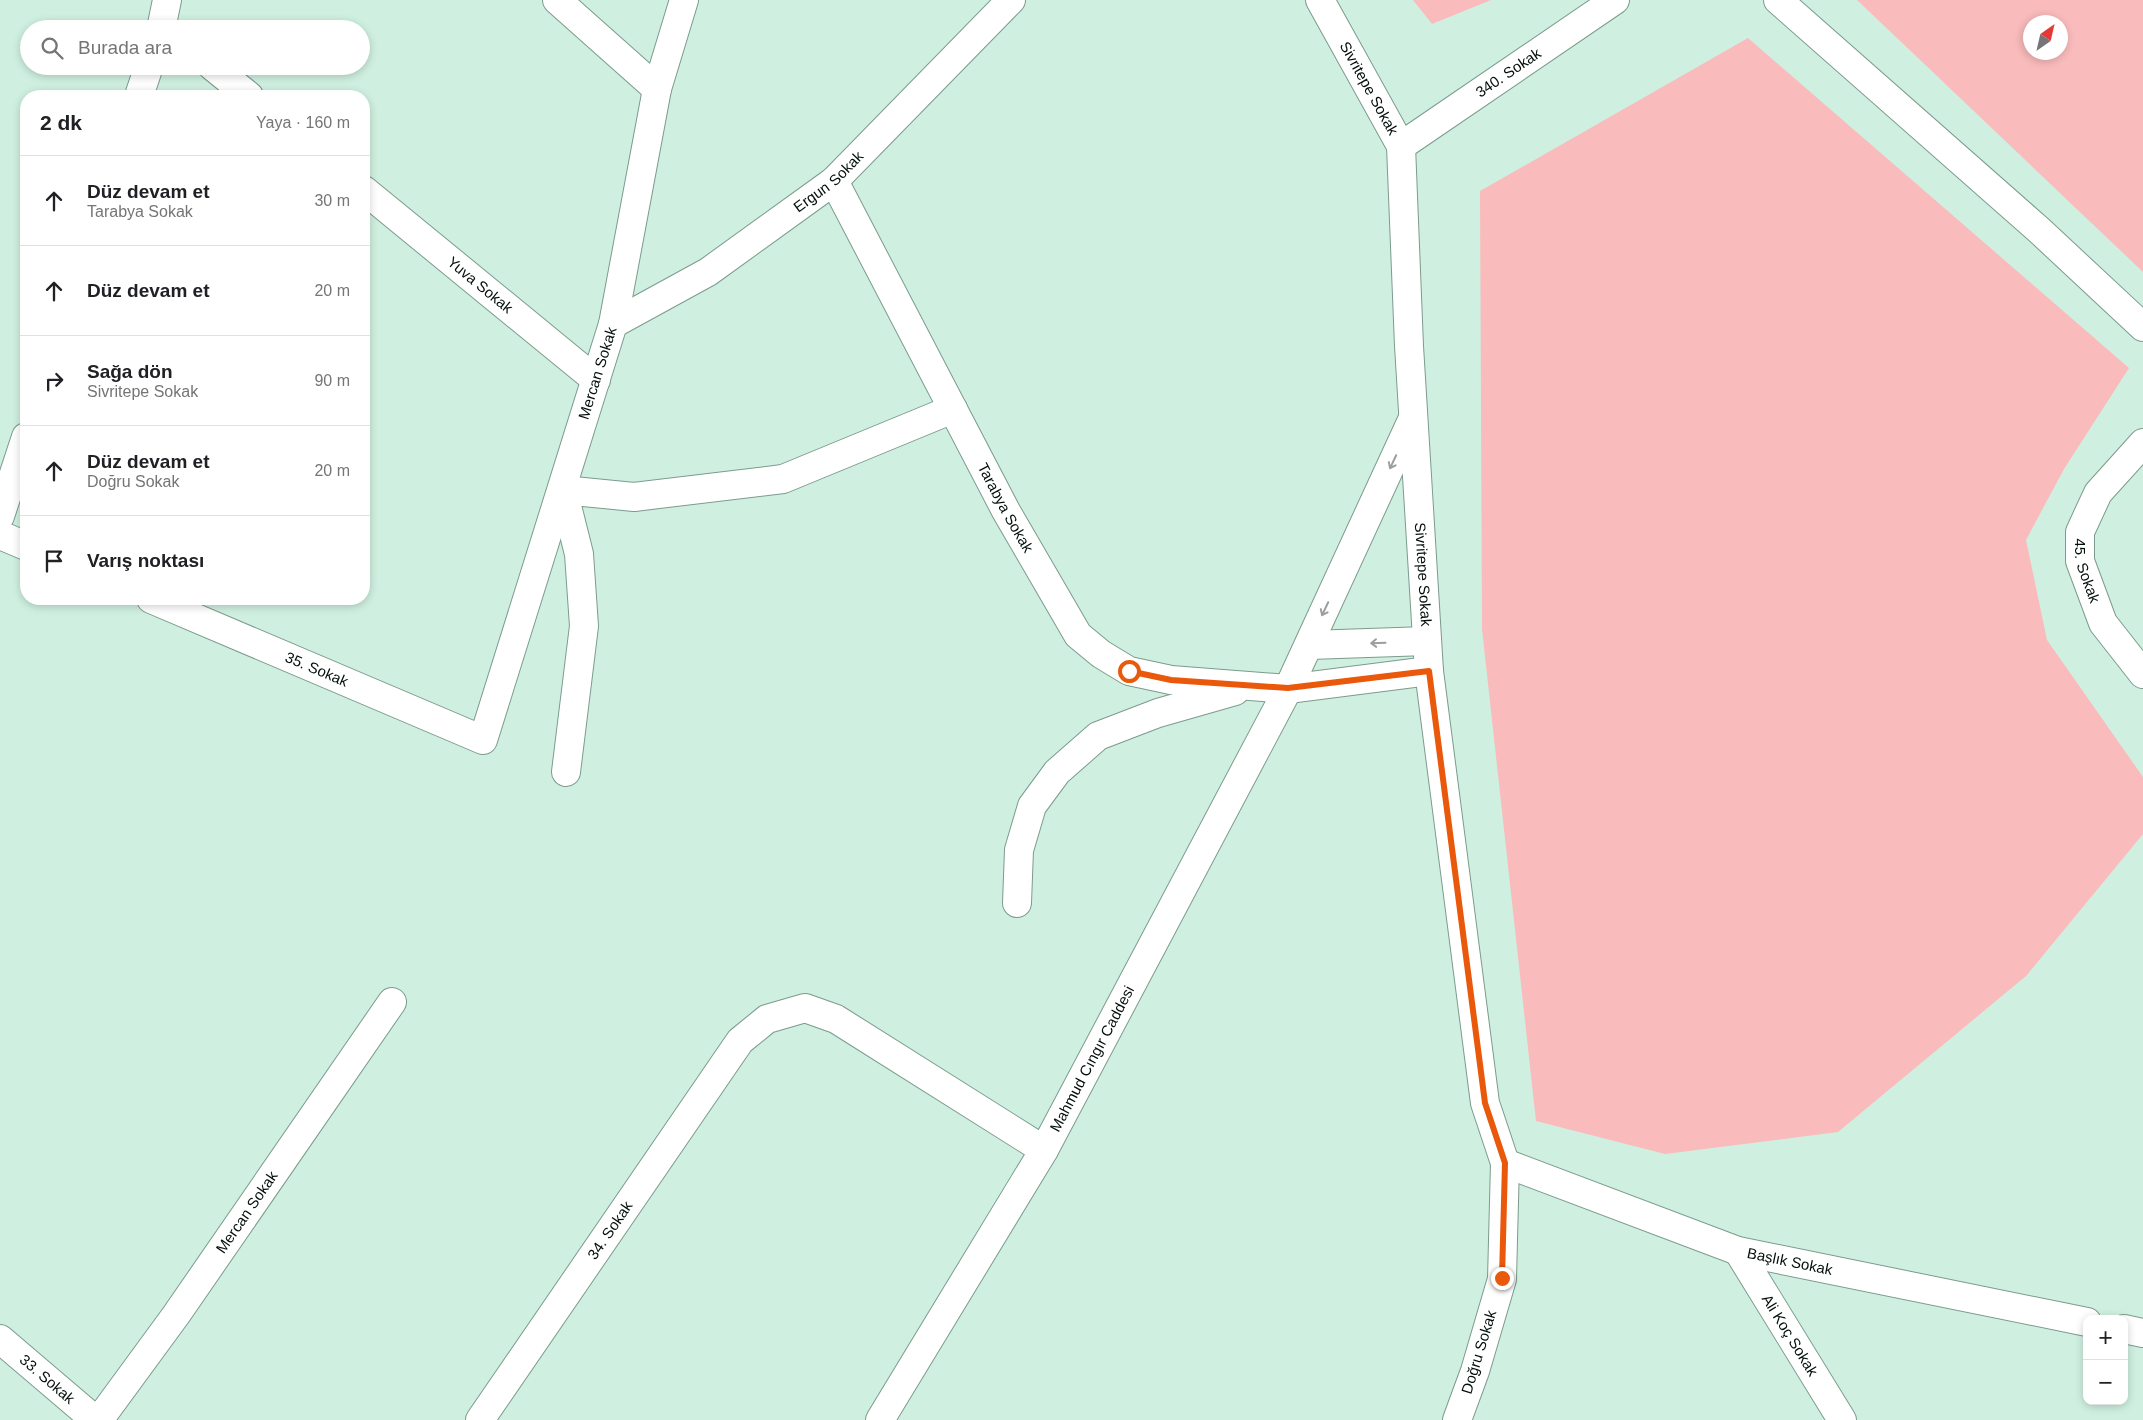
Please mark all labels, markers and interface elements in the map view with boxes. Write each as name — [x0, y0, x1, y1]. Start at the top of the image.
north arrow — [2023, 15, 2068, 60]
search box — [20, 20, 370, 75]
icon: search — [38, 34, 66, 62]
text: Burada ara — [78, 37, 172, 58]
street label: Sivritepe Sokak — [1337, 38, 1402, 138]
street label: 340. Sokak — [1472, 44, 1544, 100]
text: 2 dk — [40, 111, 82, 134]
text: Yaya · 160 m — [256, 114, 350, 131]
street label: Ergun Sokak — [790, 147, 867, 215]
text: Düz devam et — [87, 181, 209, 202]
icon: ahead — [40, 187, 68, 215]
text: 30 m — [314, 192, 350, 209]
text: Tarabya Sokak — [87, 203, 193, 220]
street label: Yuva Sokak — [444, 253, 517, 317]
icon: ahead — [40, 277, 68, 305]
text: Düz devam et — [87, 280, 209, 301]
text: 20 m — [314, 282, 350, 299]
street label: Mercan Sokak — [575, 324, 620, 421]
text: Sağa dön — [87, 361, 173, 382]
icon: right — [40, 367, 68, 395]
text: 90 m — [314, 372, 350, 389]
text: Sivritepe Sokak — [87, 383, 198, 400]
text: Düz devam et — [87, 451, 209, 472]
one-way arrow — [1388, 454, 1398, 469]
icon: ahead — [40, 457, 68, 485]
street label: Tarabya Sokak — [975, 460, 1037, 556]
text: 20 m — [314, 462, 350, 479]
text: Doğru Sokak — [87, 473, 180, 490]
street label: Sivritepe Sokak — [1412, 522, 1435, 627]
street label: 45. Sokak — [2072, 538, 2104, 606]
icon: arrive — [40, 547, 68, 575]
text: Varış noktası — [87, 550, 204, 571]
one-way arrow — [1320, 601, 1330, 616]
one-way arrow — [1371, 638, 1387, 647]
street label: 35. Sokak — [283, 648, 351, 690]
route start — [1118, 660, 1141, 683]
street label: Mahmud Cıngır Caddesi — [1046, 983, 1137, 1135]
street label: Mercan Sokak — [212, 1167, 281, 1256]
street label: 34. Sokak — [584, 1197, 636, 1262]
street label: Başlık Sokak — [1746, 1244, 1835, 1278]
route end — [1491, 1267, 1514, 1290]
street label: Ali Koç Sokak — [1759, 1291, 1822, 1379]
street label: Doğru Sokak — [1458, 1307, 1499, 1396]
map controls — [2083, 1315, 2128, 1405]
button: + — [2083, 1315, 2128, 1360]
street label: 33. Sokak — [17, 1351, 79, 1407]
button: − — [2083, 1360, 2128, 1405]

